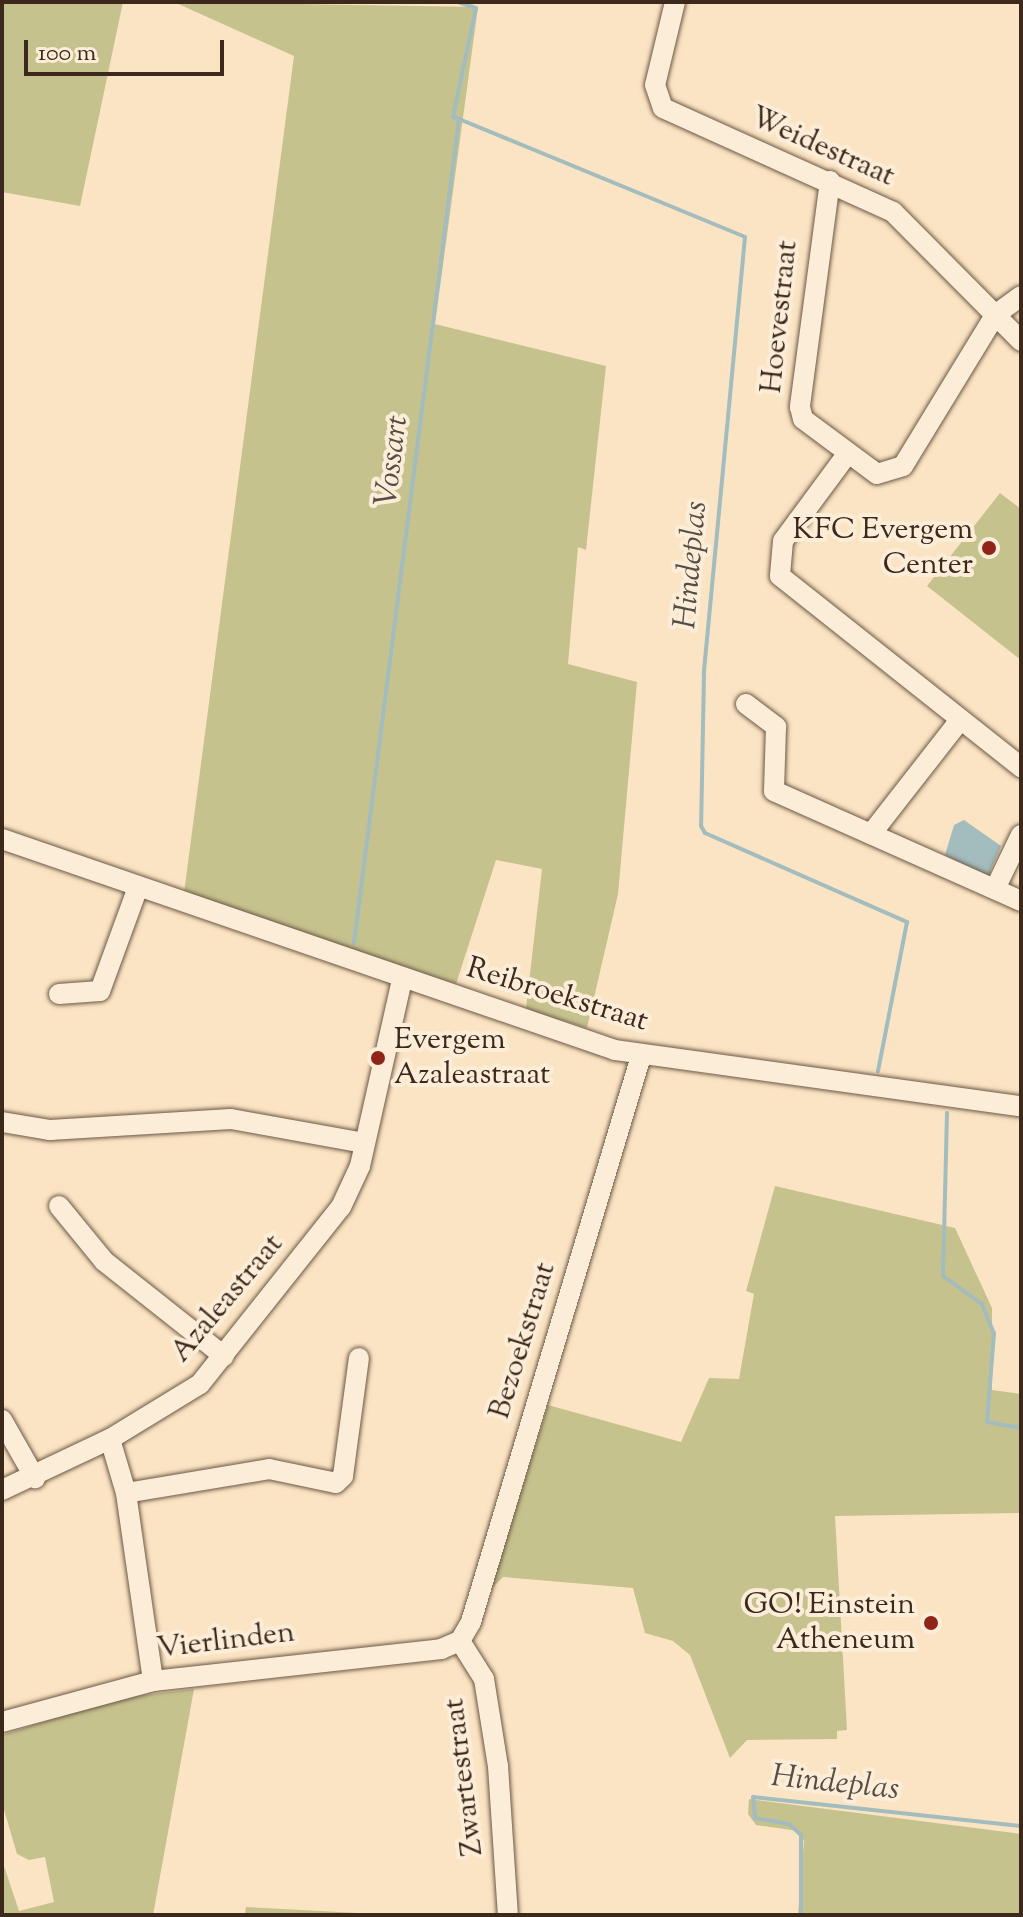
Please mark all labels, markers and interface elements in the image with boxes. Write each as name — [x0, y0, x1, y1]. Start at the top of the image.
scale bar — [28, 24, 228, 74]
text: 100 m — [38, 37, 96, 71]
street label: Weidestraat — [744, 100, 900, 196]
street label: Hoevestraat — [755, 239, 807, 395]
water label: Vossart — [368, 413, 418, 509]
water label: Hindeplas — [667, 499, 717, 631]
place label: KFC Evergem Center — [793, 513, 973, 584]
marker: KFC Evergem Center — [980, 539, 998, 557]
street label: Reibroekstraat — [462, 951, 652, 1041]
place label: Evergem Azaleastraat — [394, 1023, 550, 1094]
marker: Evergem Azaleastraat — [369, 1049, 387, 1067]
street label: Azaleastraat — [164, 1228, 292, 1370]
street label: Bezoekstraat — [483, 1258, 565, 1424]
place label: GO! Einstein Atheneum — [744, 1588, 915, 1658]
marker: GO! Einstein Atheneum — [922, 1614, 940, 1632]
street label: Vierlinden — [155, 1616, 297, 1668]
street label: Zwartestraat — [437, 1696, 493, 1858]
water label: Hindeplas — [769, 1758, 901, 1810]

